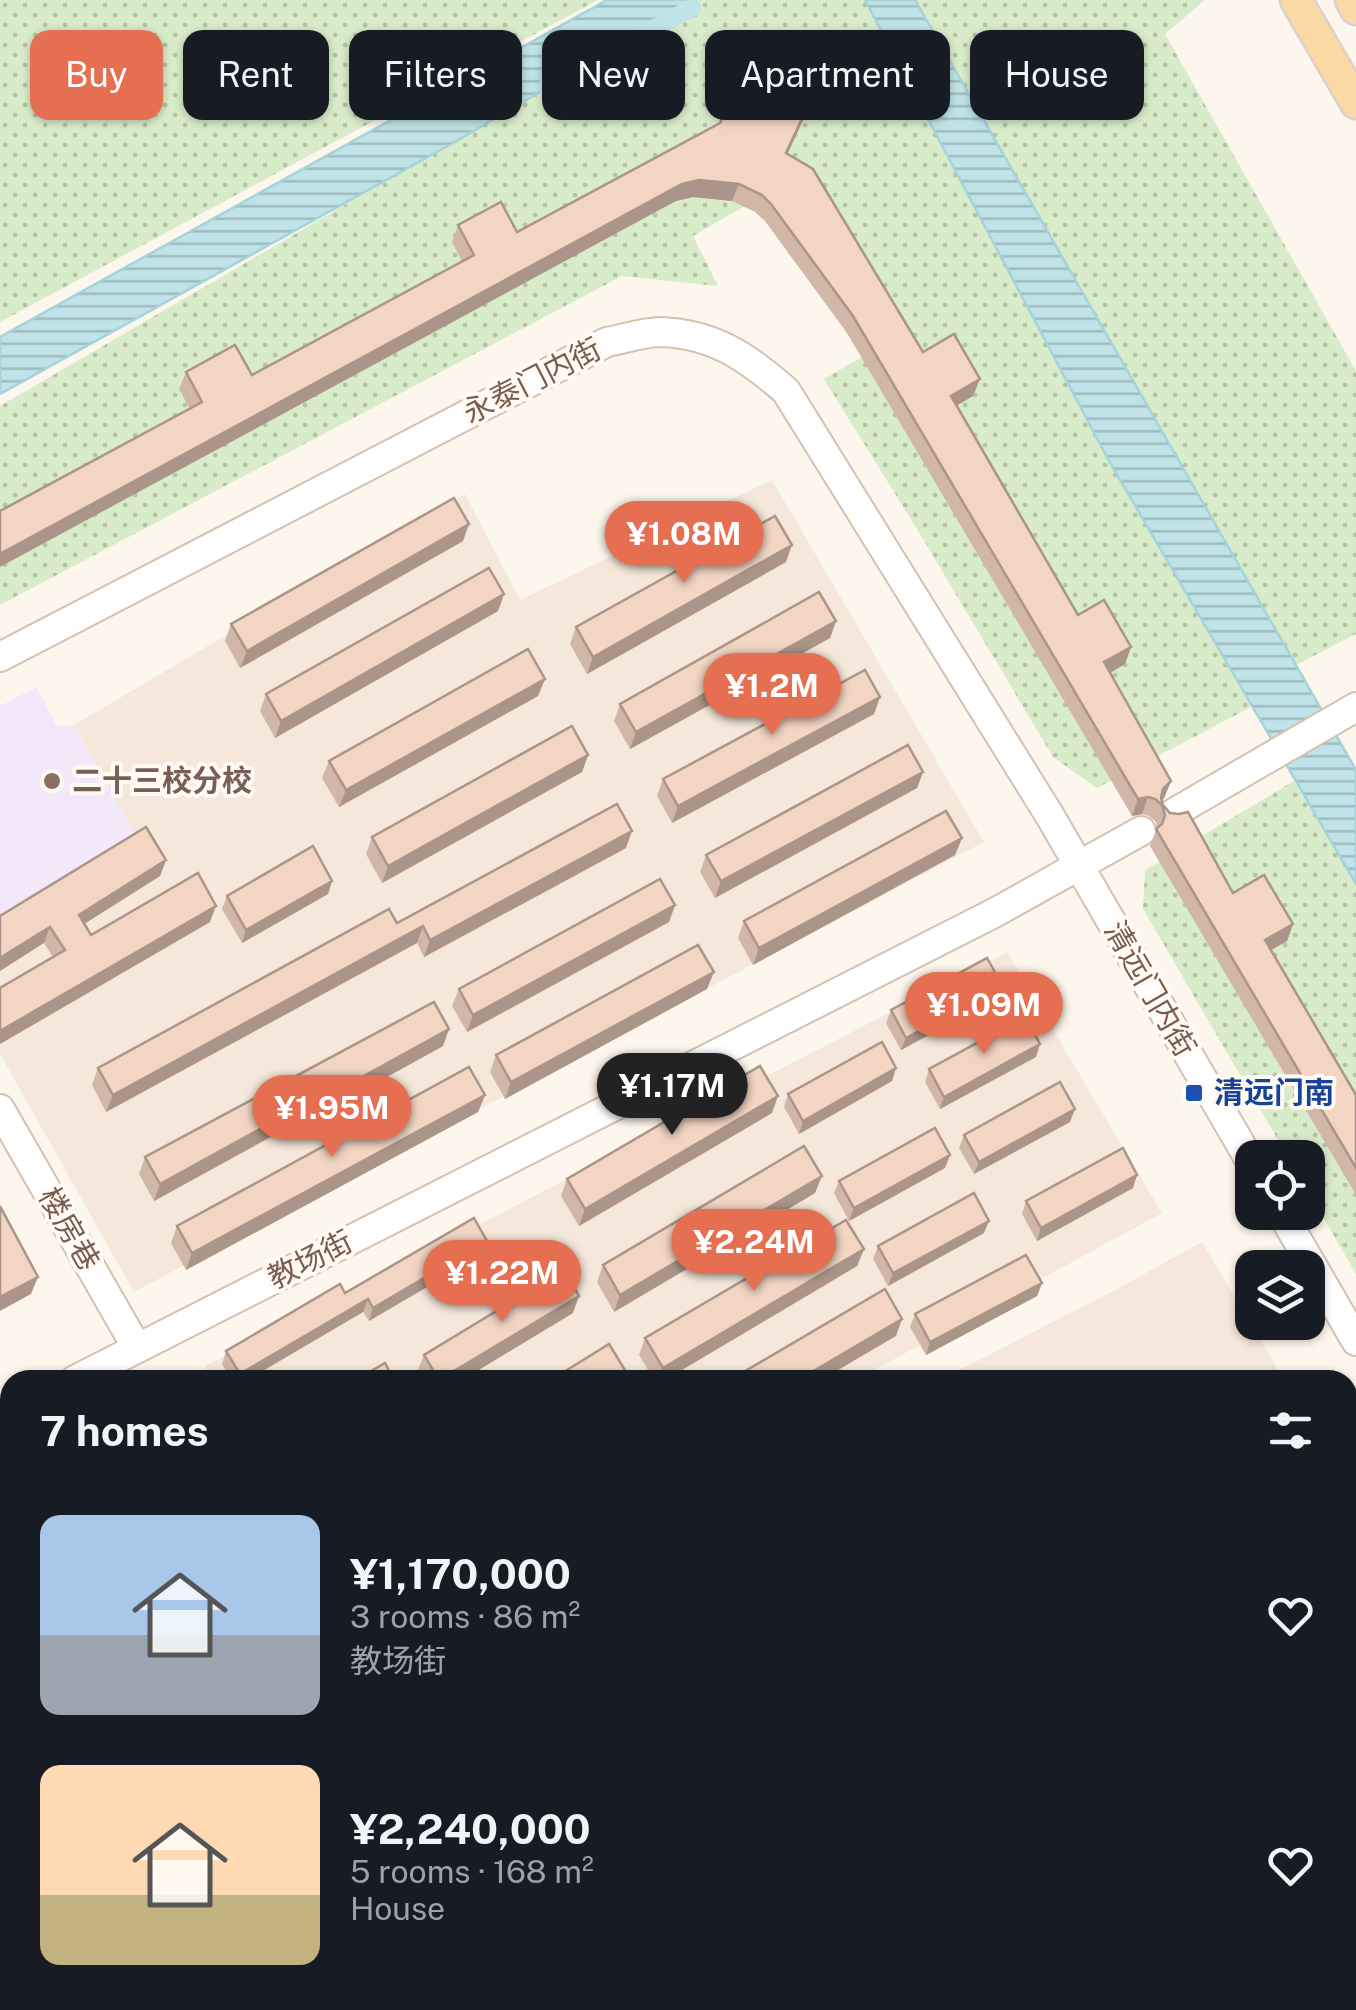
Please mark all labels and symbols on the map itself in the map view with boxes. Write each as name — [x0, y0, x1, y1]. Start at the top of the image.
street label: 永泰门内街 — [457, 330, 607, 430]
pin: ¥1.08M — [603, 501, 765, 586]
pin: ¥1.2M — [702, 653, 842, 738]
place label: 二十三校分校 — [72, 762, 252, 798]
marker: 二十三校分校 — [41, 770, 63, 792]
street label: 清远门内街 — [1098, 915, 1204, 1062]
pin: ¥1.09M — [903, 972, 1065, 1057]
pin: ¥1.17M — [591, 1053, 753, 1138]
place label: 清远门南 — [1214, 1074, 1334, 1110]
pin: ¥1.95M — [251, 1075, 413, 1160]
marker: 清远门南 — [1183, 1082, 1205, 1104]
street label: 楼房巷 — [32, 1181, 108, 1276]
pin: ¥2.24M — [673, 1209, 835, 1294]
street label: 教场街 — [261, 1223, 358, 1296]
pin: ¥1.22M — [421, 1240, 583, 1325]

